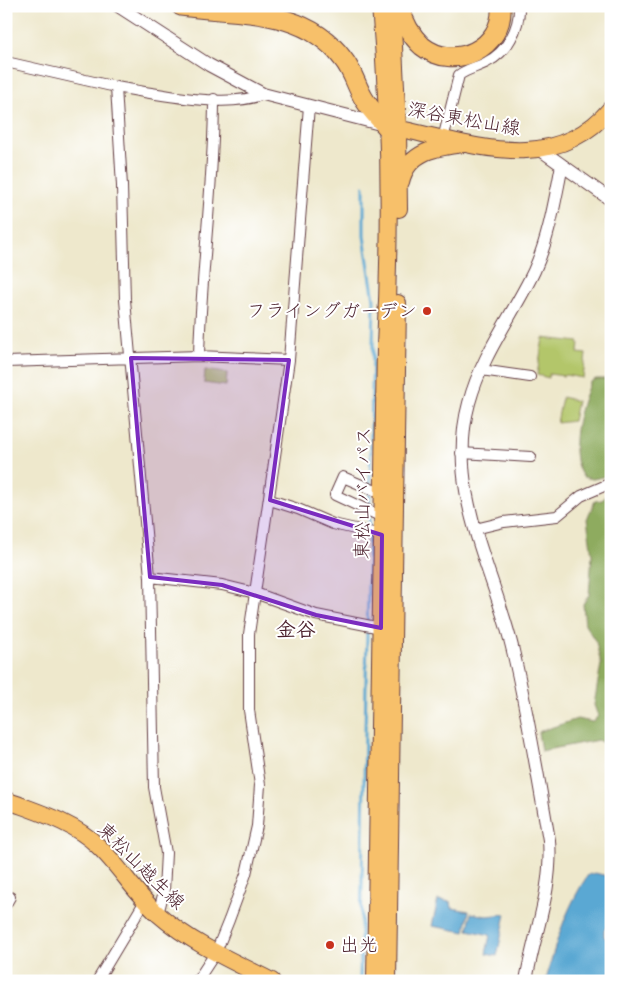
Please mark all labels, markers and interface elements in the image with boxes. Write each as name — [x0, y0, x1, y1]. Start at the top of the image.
street label: 深谷東松山線 — [406, 98, 522, 140]
place label: フライングガーデン — [247, 300, 417, 322]
marker: フライングガーデン — [421, 305, 433, 317]
street label: 東松山バイパス — [351, 427, 375, 559]
district label: 金谷 — [276, 618, 316, 641]
street label: 東松山越生線 — [93, 818, 189, 914]
place label: 出光 — [340, 934, 378, 956]
marker: 出光 — [324, 939, 336, 951]

